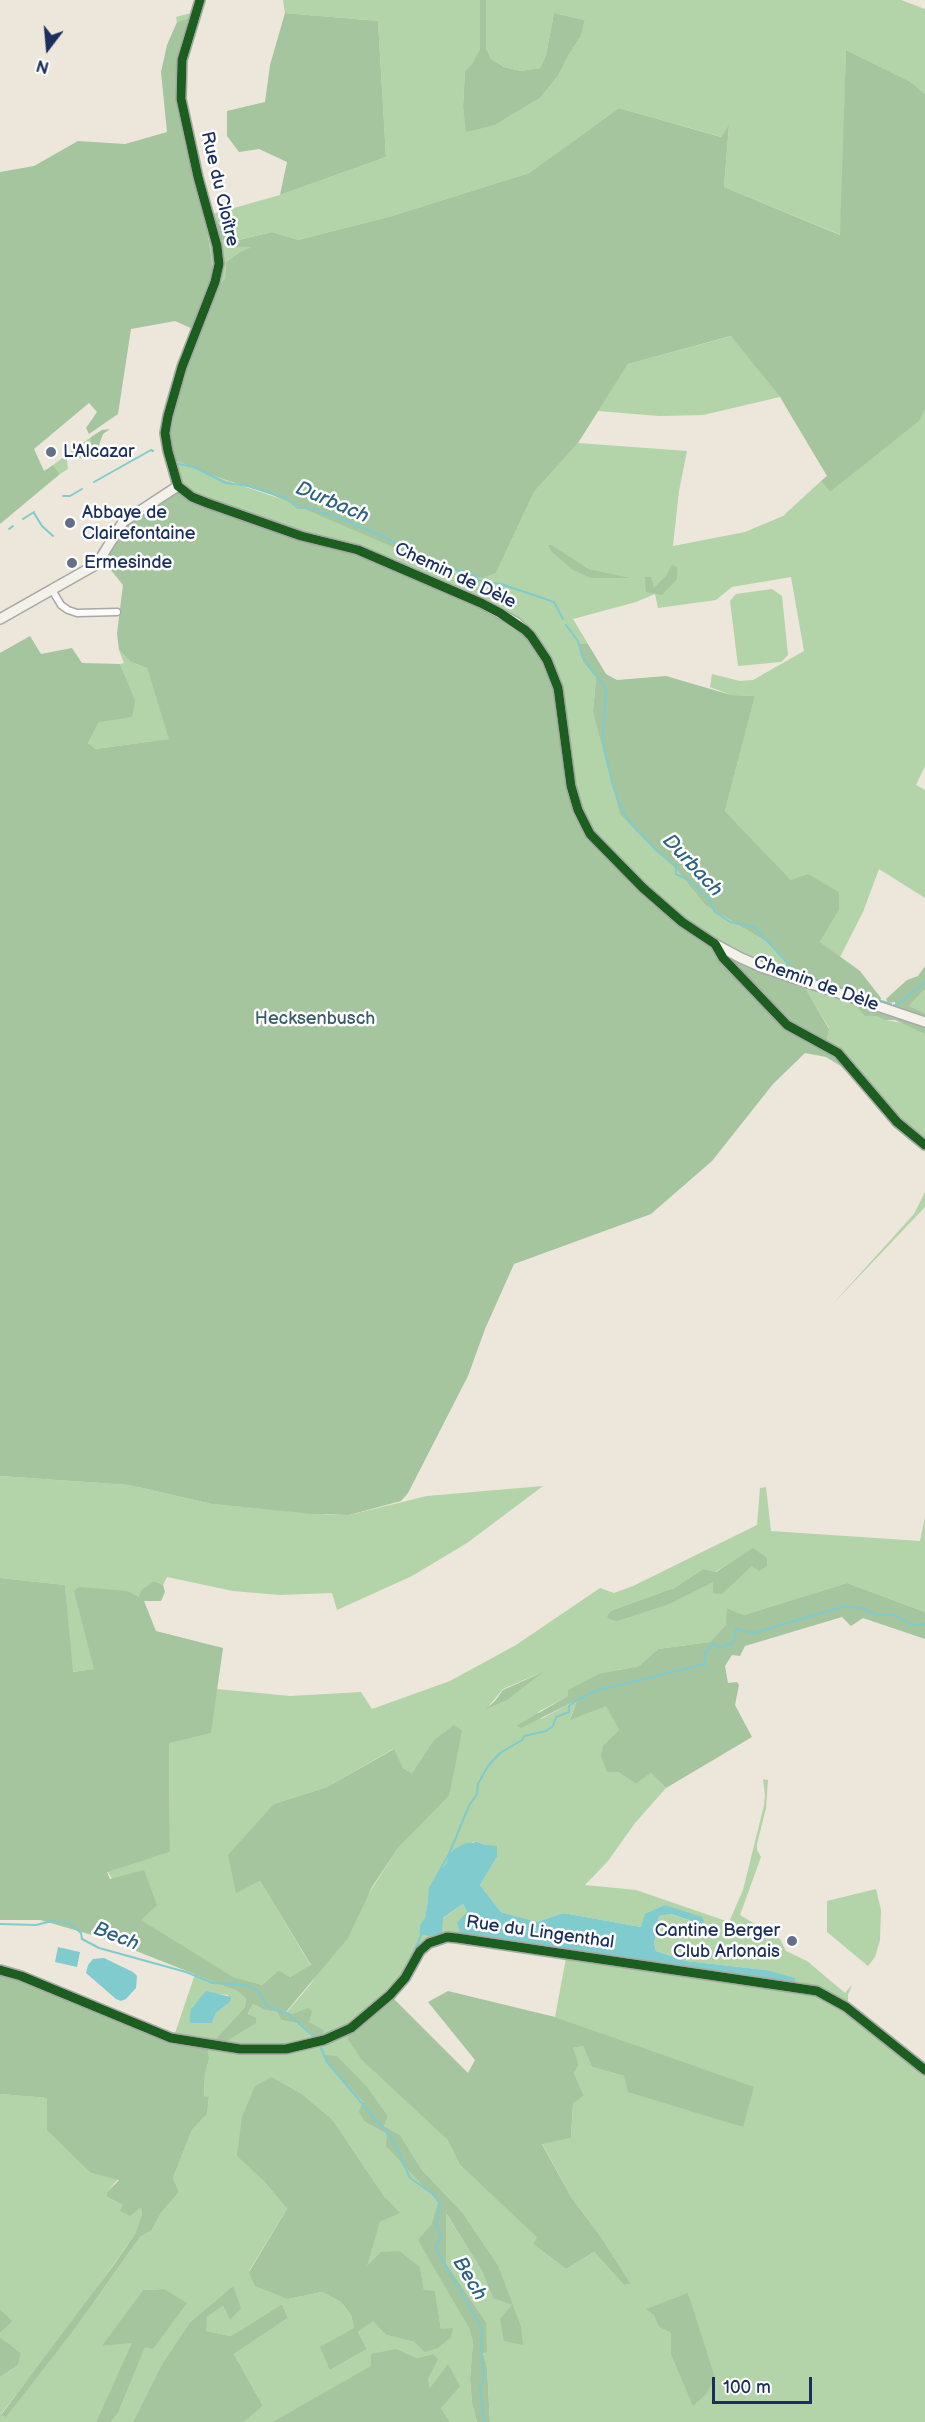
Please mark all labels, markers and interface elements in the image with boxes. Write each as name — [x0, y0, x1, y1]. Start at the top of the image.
north arrow — [18, 18, 78, 78]
text: N — [34, 55, 51, 77]
street label: Rue du Cloître — [195, 130, 243, 248]
place label: L'Alcazar — [63, 441, 135, 463]
marker: L'Alcazar — [44, 445, 58, 459]
water label: Durbach — [292, 477, 372, 529]
place label: Abbaye de Clairefontaine — [82, 502, 195, 544]
marker: Abbaye de Clairefontaine — [63, 516, 77, 530]
street label: Chemin de Dèle — [391, 538, 519, 614]
place label: Ermesinde — [84, 552, 172, 574]
marker: Ermesinde — [65, 556, 79, 570]
water label: Durbach — [657, 830, 727, 902]
street label: Chemin de Dèle — [750, 951, 882, 1017]
park label: Hecksenbusch — [255, 1008, 375, 1030]
street label: Rue du Lingenthal — [465, 1912, 615, 1954]
water label: Bech — [90, 1917, 142, 1957]
place label: Cantine Berger Club Arlonais — [655, 1920, 780, 1962]
marker: Cantine Berger Club Arlonais — [785, 1934, 799, 1948]
water label: Bech — [447, 2253, 491, 2305]
scale bar — [715, 2365, 816, 2403]
text: 100 m — [723, 2377, 771, 2398]

